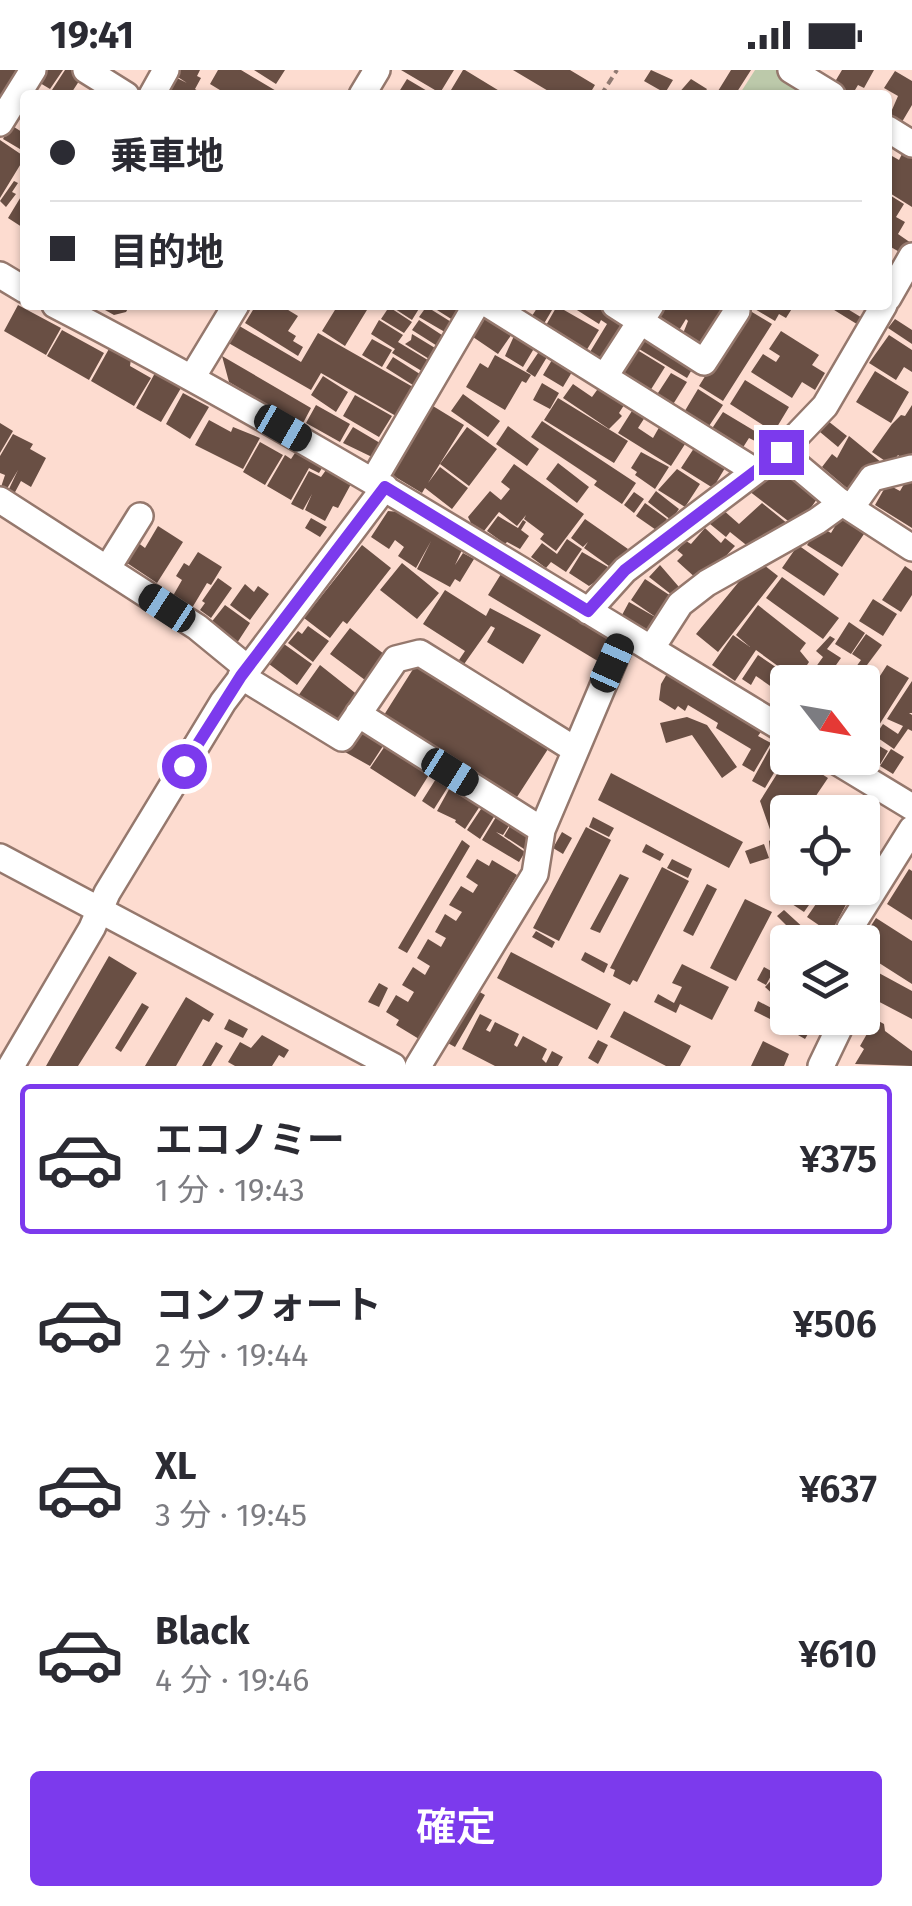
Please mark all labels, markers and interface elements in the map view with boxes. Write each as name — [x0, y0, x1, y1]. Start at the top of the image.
text: 19:41 — [50, 12, 134, 58]
text: 乗車地 — [110, 133, 224, 179]
text: 目的地 — [110, 229, 224, 275]
car — [250, 400, 316, 456]
route end — [759, 430, 804, 475]
car — [134, 579, 200, 637]
car — [586, 629, 638, 697]
north arrow — [770, 665, 880, 775]
map controls — [770, 665, 880, 1035]
car — [417, 743, 483, 801]
route start — [162, 744, 207, 789]
button: locate — [770, 795, 880, 905]
button: layers — [770, 925, 880, 1035]
icon: car — [35, 1114, 125, 1204]
text: エコノミー — [155, 1117, 345, 1163]
text: ¥375 — [800, 1136, 877, 1182]
text: 1 分 · 19:43 — [155, 1171, 305, 1209]
icon: car — [35, 1279, 125, 1369]
text: コンフォート — [155, 1282, 382, 1328]
text: ¥506 — [793, 1301, 877, 1347]
text: 2 分 · 19:44 — [155, 1336, 308, 1374]
text: XL — [155, 1443, 197, 1489]
icon: car — [35, 1444, 125, 1534]
text: ¥637 — [799, 1466, 877, 1512]
text: 3 分 · 19:45 — [155, 1496, 307, 1534]
text: Black — [155, 1608, 250, 1654]
icon: car — [35, 1609, 125, 1699]
text: ¥610 — [798, 1631, 877, 1677]
text: 4 分 · 19:46 — [155, 1661, 309, 1699]
button: 確定 — [30, 1771, 882, 1886]

